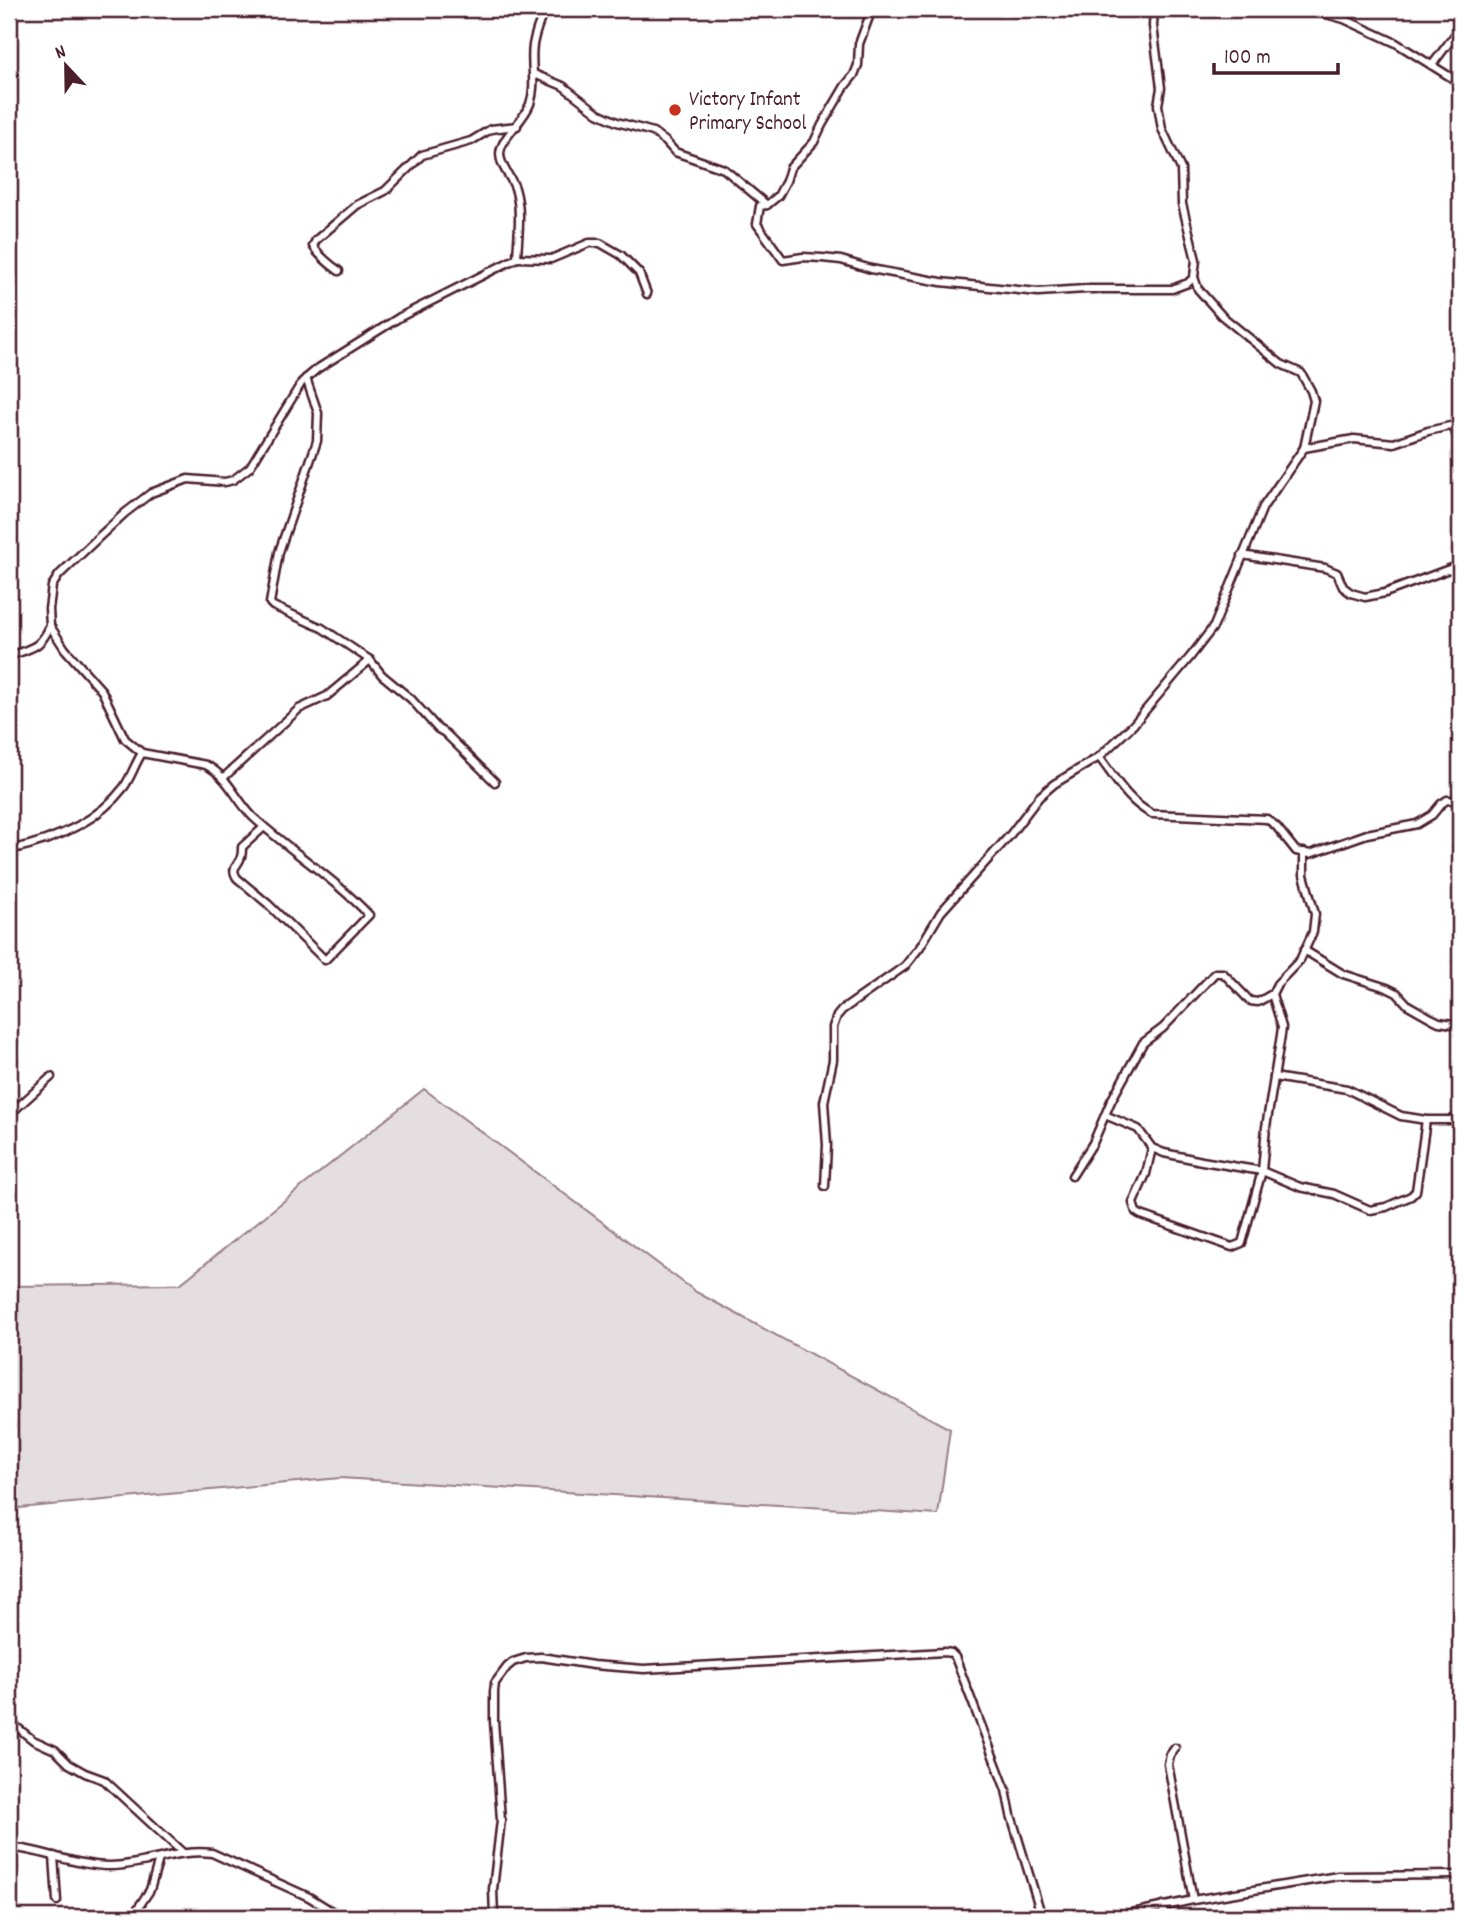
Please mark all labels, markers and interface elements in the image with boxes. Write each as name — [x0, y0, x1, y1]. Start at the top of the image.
north arrow — [32, 32, 102, 102]
scale bar — [1214, 32, 1338, 76]
text: N — [52, 39, 70, 68]
text: 100 m — [1224, 44, 1271, 74]
place label: Victory Infant Primary School — [689, 86, 807, 140]
marker: Victory Infant Primary School — [667, 102, 683, 118]

